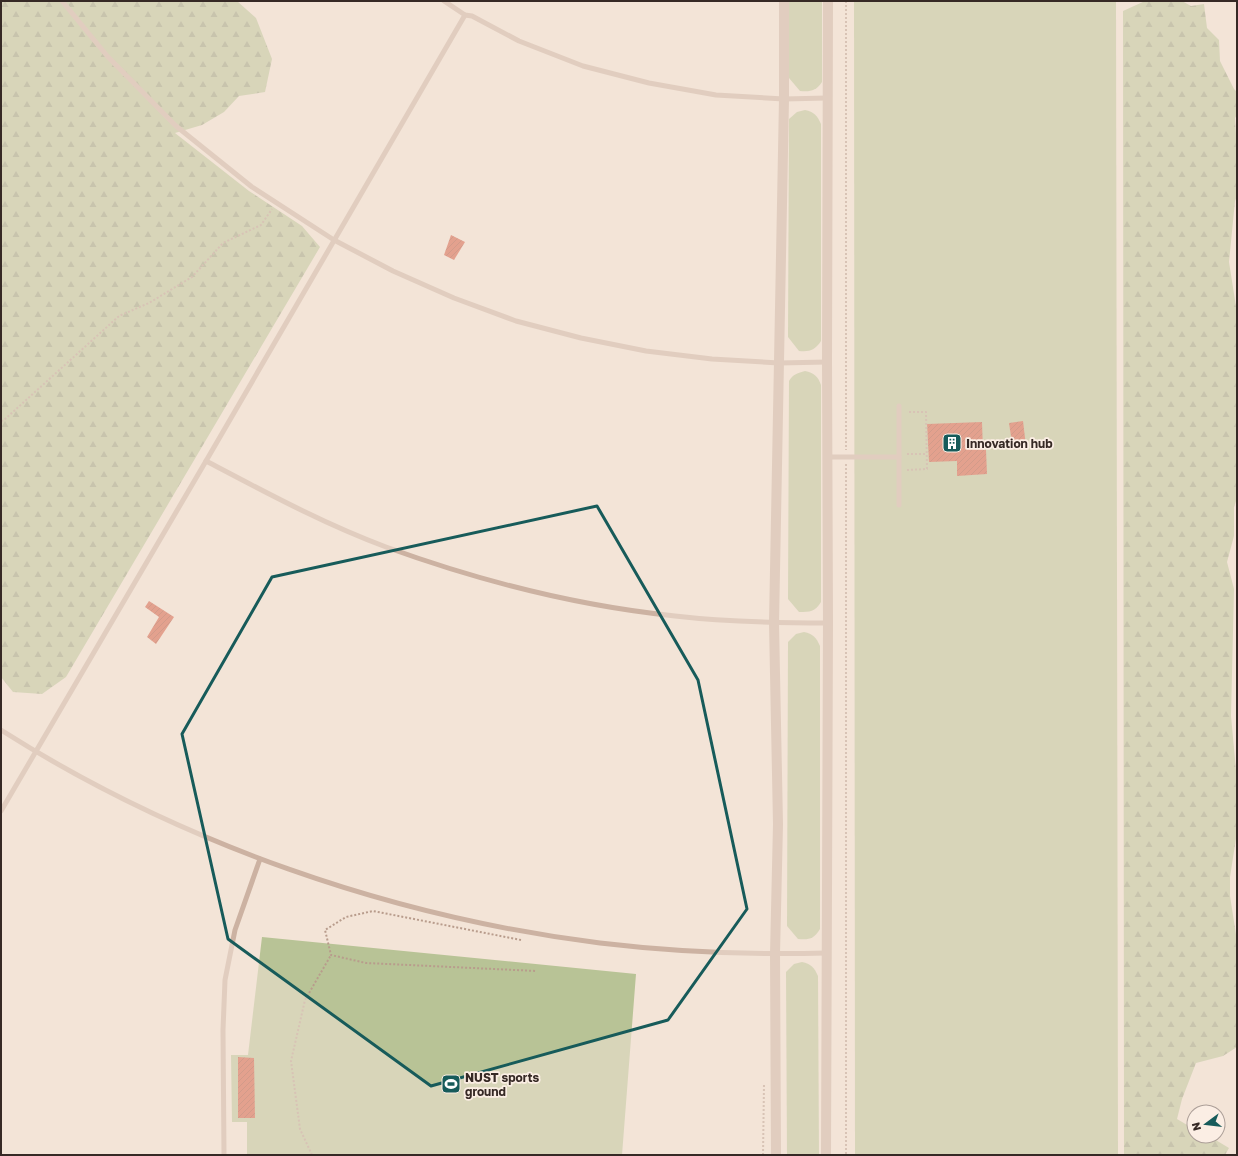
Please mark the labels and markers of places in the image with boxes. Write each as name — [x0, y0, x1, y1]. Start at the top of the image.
building icon: Innovation hub — [941, 432, 963, 454]
place label: Innovation hub — [966, 436, 1053, 451]
place label: NUST sports ground — [465, 1070, 540, 1099]
sports icon: NUST sports ground — [440, 1073, 462, 1095]

